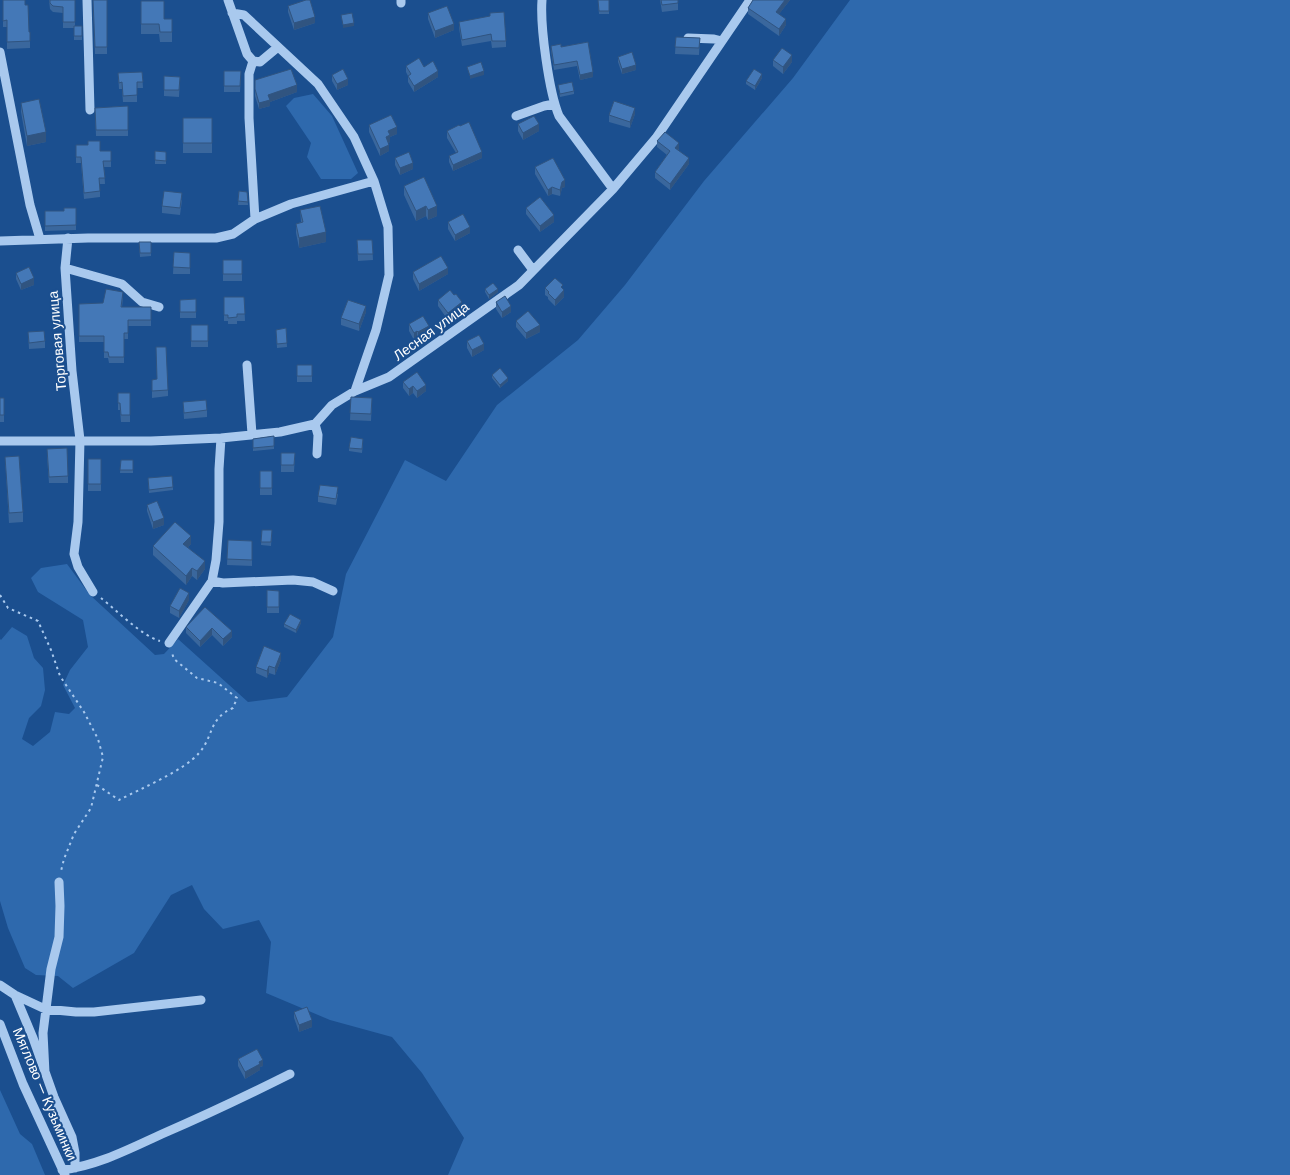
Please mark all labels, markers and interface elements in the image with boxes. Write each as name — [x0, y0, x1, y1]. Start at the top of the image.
street label: Торговая улица — [44, 290, 70, 392]
street label: Лесная улица — [390, 297, 473, 365]
street label: Мяглово — Кузьминки — [9, 1025, 81, 1163]

